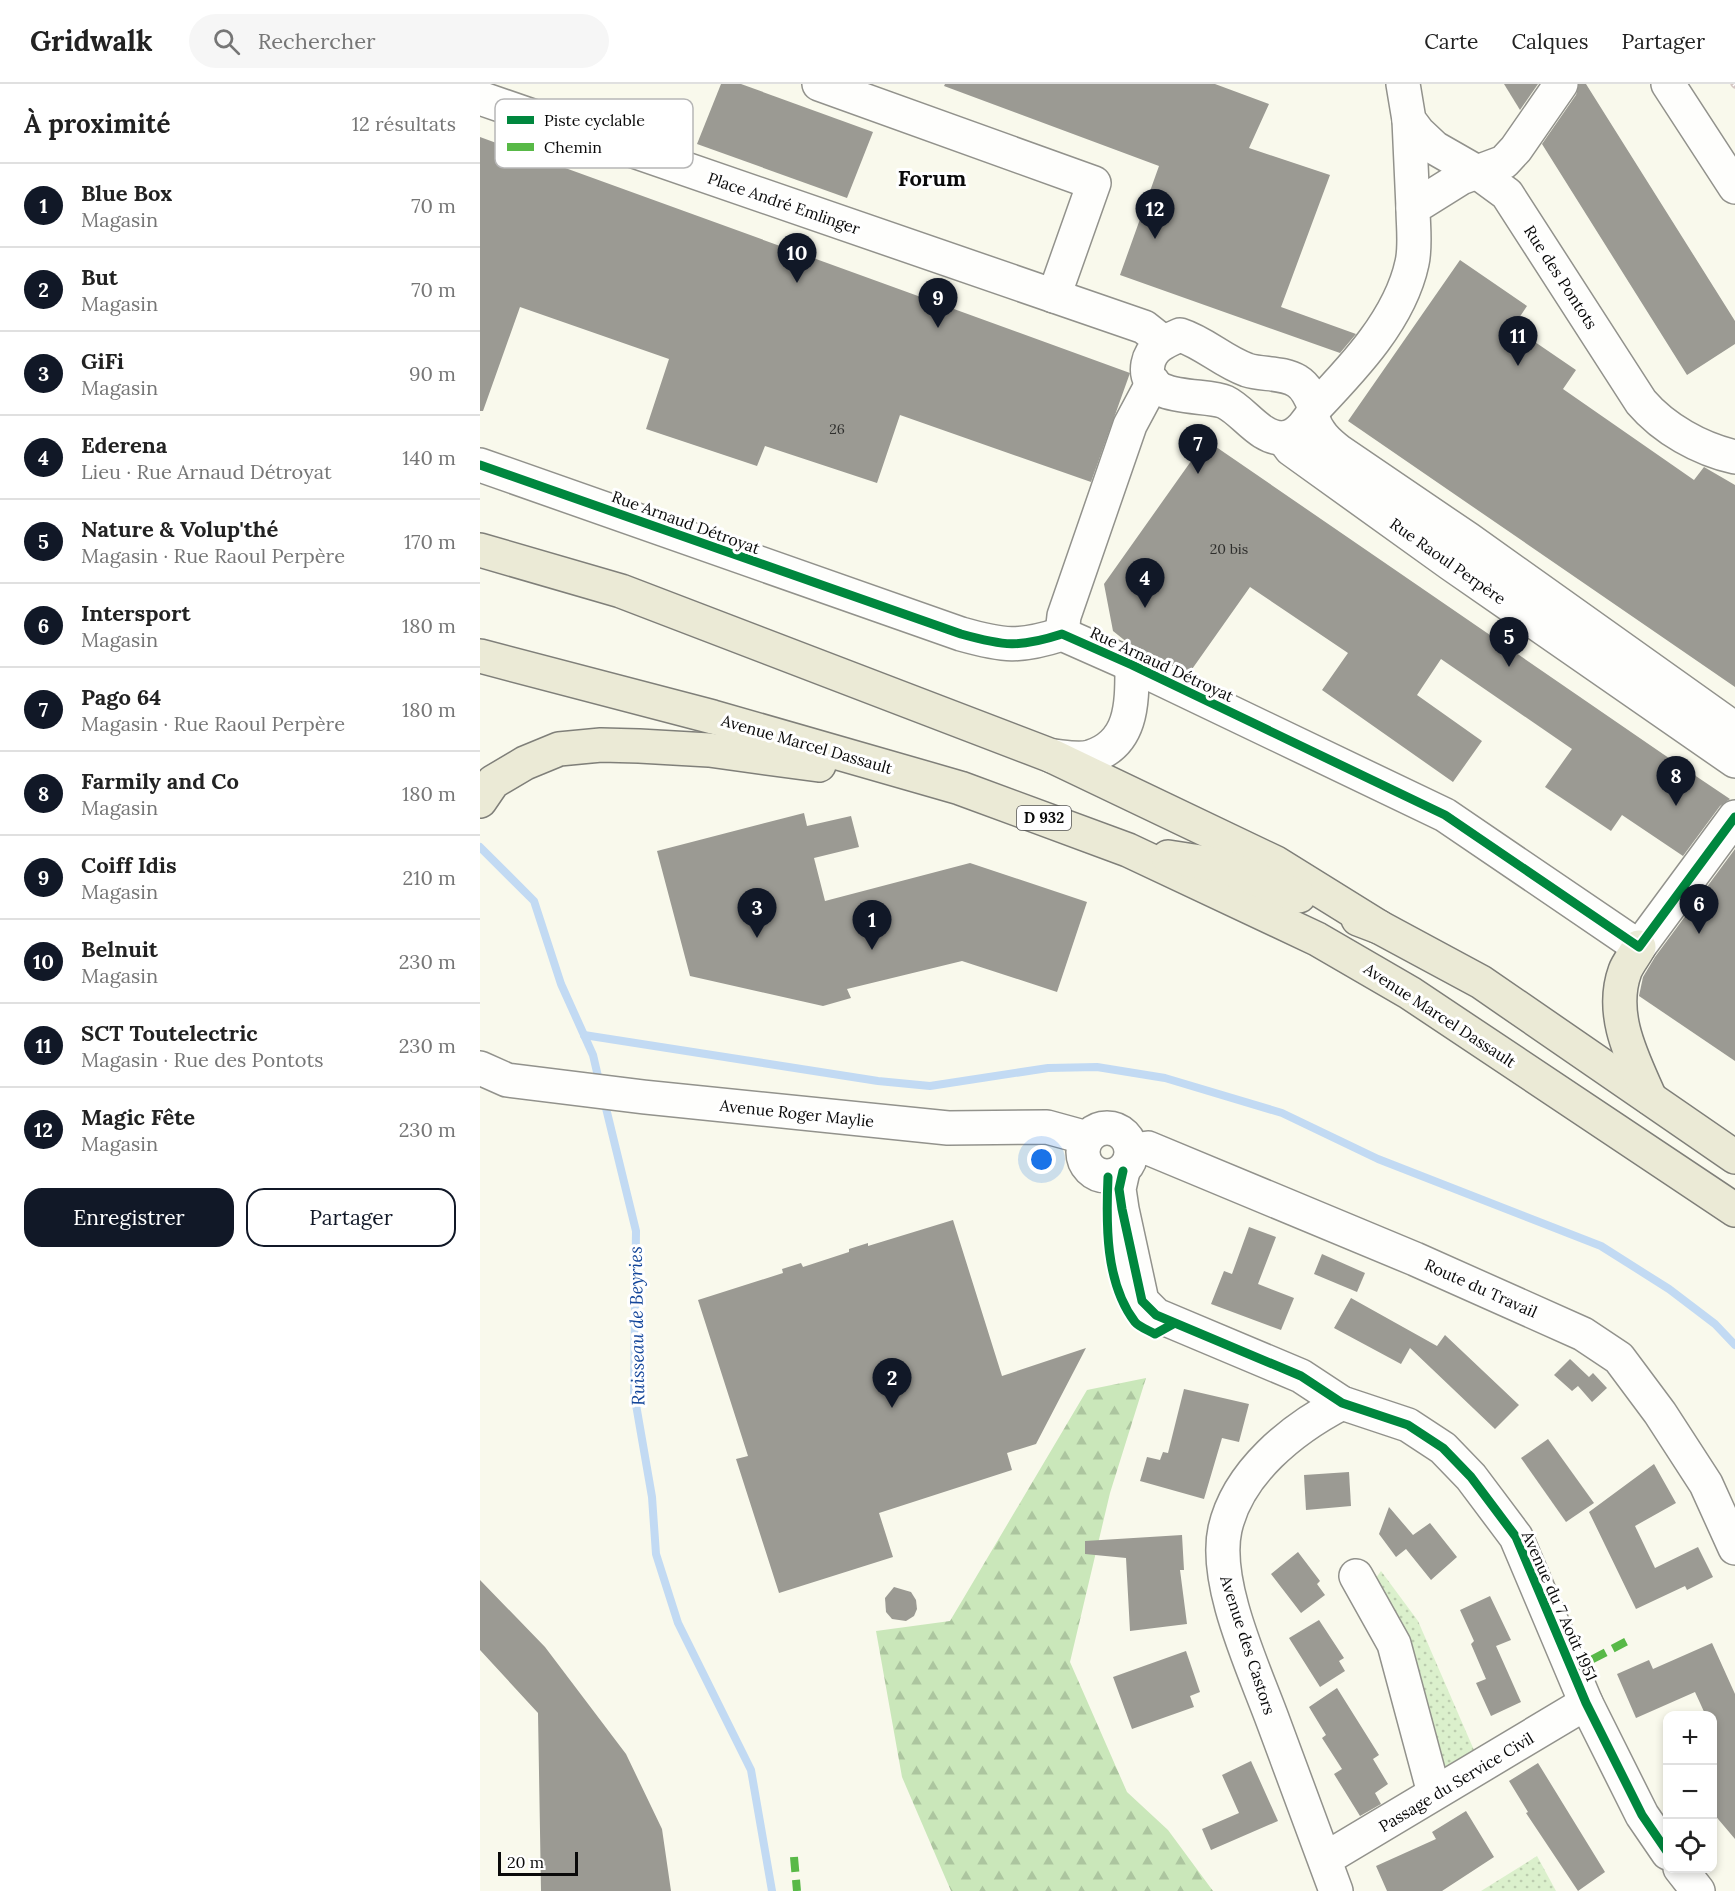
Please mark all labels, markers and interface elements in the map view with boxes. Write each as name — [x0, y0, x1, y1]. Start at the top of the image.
search box — [189, 14, 609, 68]
text: Gridwalk — [30, 23, 153, 59]
icon: search — [210, 25, 243, 58]
text: Rechercher — [258, 27, 376, 55]
text: Carte — [1424, 28, 1478, 55]
text: Calques — [1511, 28, 1588, 55]
text: Partager — [1621, 28, 1705, 55]
legend — [495, 99, 693, 168]
text: À proximité — [24, 107, 170, 140]
text: Piste cyclable — [544, 110, 645, 130]
text: 12 résultats — [352, 111, 456, 136]
text: Chemin — [544, 137, 602, 157]
district label: Forum — [898, 164, 966, 192]
street label: Place André Emlinger — [705, 168, 863, 238]
text: Blue Box — [81, 179, 172, 207]
pin: 12 — [1136, 190, 1174, 239]
text: 1 — [39, 193, 48, 218]
text: 70 m — [411, 193, 456, 218]
text: Magasin — [81, 207, 158, 232]
street label: Rue des Pontots — [1520, 221, 1602, 333]
pin: 10 — [778, 234, 816, 283]
text: But — [81, 263, 118, 291]
text: 2 — [38, 277, 49, 302]
text: 70 m — [411, 277, 456, 302]
pin: 9 — [918, 278, 958, 328]
text: Magasin — [81, 291, 158, 316]
pin: 11 — [1498, 316, 1538, 366]
text: GiFi — [81, 347, 124, 375]
text: 3 — [38, 361, 49, 386]
text: 90 m — [409, 361, 456, 386]
text: Magasin — [81, 375, 158, 400]
house number: 26 — [829, 420, 845, 438]
pin: 7 — [1178, 424, 1218, 474]
text: Ederena — [81, 431, 167, 459]
text: 4 — [38, 445, 49, 470]
text: 140 m — [402, 445, 456, 470]
text: Lieu · Rue Arnaud Détroyat — [81, 459, 332, 484]
street label: Rue Arnaud Détroyat — [609, 486, 764, 558]
street label: Rue Raoul Perpère — [1386, 513, 1510, 609]
text: Nature & Volup'thé — [81, 515, 278, 543]
text: 5 — [38, 529, 49, 554]
text: 170 m — [404, 529, 456, 554]
house number: 20 bis — [1210, 540, 1248, 558]
text: Magasin · Rue Raoul Perpère — [81, 543, 345, 568]
pin: 4 — [1126, 558, 1164, 608]
text: Intersport — [81, 599, 191, 627]
text: 6 — [38, 613, 49, 638]
text: 180 m — [402, 613, 456, 638]
pin: 5 — [1490, 618, 1528, 667]
street label: Rue Arnaud Détroyat — [1087, 622, 1238, 706]
text: Magasin — [81, 627, 158, 652]
text: Pago 64 — [81, 683, 161, 711]
text: 7 — [39, 697, 48, 722]
text: 180 m — [402, 697, 456, 722]
street label: Avenue Marcel Dassault — [718, 710, 896, 778]
text: Magasin · Rue Raoul Perpère — [81, 711, 345, 736]
pin: 8 — [1656, 756, 1696, 806]
text: Farmily and Co — [81, 767, 239, 795]
text: 8 — [38, 781, 49, 806]
text: 180 m — [402, 781, 456, 806]
text: Magasin — [81, 795, 158, 820]
road number: D 932 — [1017, 806, 1071, 830]
text: Coiff Idis — [81, 851, 177, 879]
text: 9 — [38, 865, 49, 890]
text: 210 m — [402, 865, 456, 890]
text: Magasin — [81, 879, 158, 904]
pin: 6 — [1680, 884, 1718, 934]
pin: 3 — [738, 888, 776, 938]
pin: 1 — [852, 900, 892, 950]
text: Belnuit — [81, 935, 158, 963]
text: 10 — [33, 949, 54, 974]
text: 230 m — [399, 949, 456, 974]
street label: Avenue Marcel Dassault — [1359, 958, 1520, 1072]
text: Magasin — [81, 963, 158, 988]
text: SCT Toutelectric — [81, 1019, 258, 1047]
text: 11 — [35, 1033, 52, 1058]
text: 230 m — [399, 1033, 456, 1058]
text: Magasin · Rue des Pontots — [81, 1047, 324, 1072]
street label: Avenue Roger Maylie — [718, 1095, 875, 1131]
text: Magic Fête — [81, 1103, 195, 1131]
text: 12 — [34, 1117, 53, 1142]
text: 230 m — [399, 1117, 456, 1142]
text: Magasin — [81, 1131, 158, 1156]
your location — [1027, 1145, 1056, 1174]
button: Enregistrer — [24, 1188, 234, 1247]
button: Partager — [246, 1188, 456, 1247]
water label: Ruisseau de Beyries — [624, 1246, 649, 1406]
street label: Route du Travail — [1422, 1254, 1540, 1322]
pin: 2 — [872, 1358, 912, 1408]
street label: Avenue du 7 Août 1951 — [1517, 1527, 1602, 1684]
street label: Avenue des Castors — [1216, 1572, 1280, 1717]
map controls — [1663, 1711, 1717, 1873]
button: + — [1663, 1711, 1717, 1765]
street label: Passage du Service Civil — [1375, 1728, 1537, 1836]
button: − — [1663, 1765, 1717, 1819]
button: locate — [1663, 1819, 1717, 1873]
scale bar — [498, 1849, 578, 1876]
text: 20 m — [507, 1852, 544, 1872]

